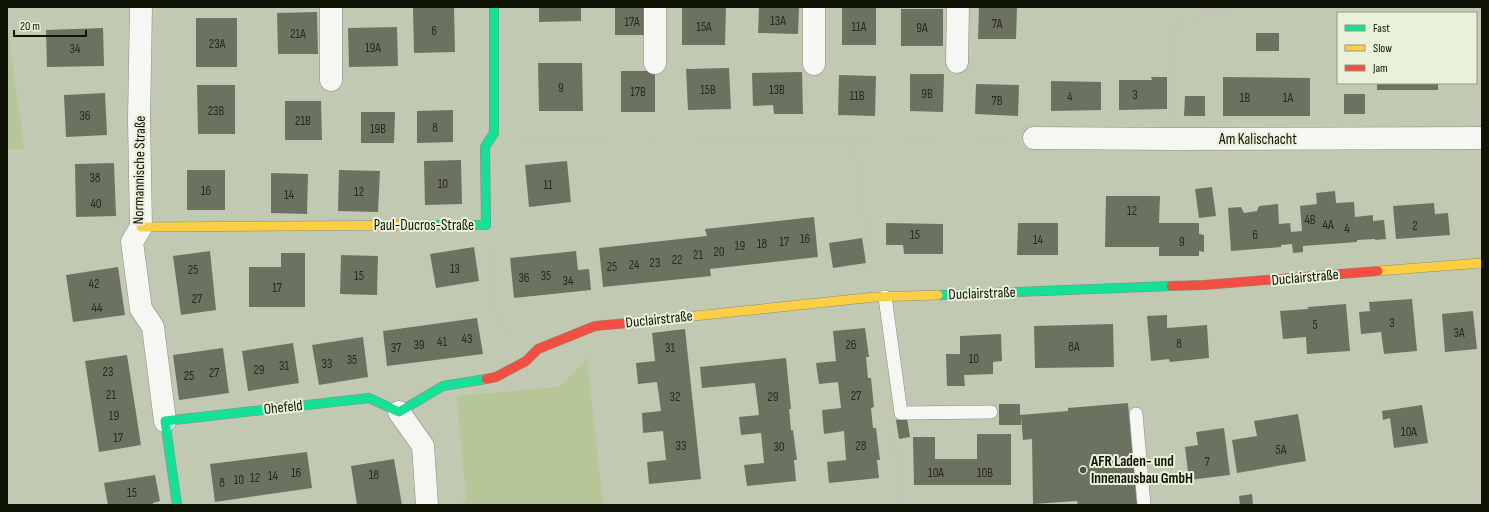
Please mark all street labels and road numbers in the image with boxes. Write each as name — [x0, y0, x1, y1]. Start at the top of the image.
street label: Normannische Straße — [129, 116, 150, 224]
street label: Am Kalischacht — [1218, 130, 1297, 149]
street label: Paul-Ducros-Straße — [374, 216, 474, 235]
street label: Duclairstraße — [1271, 265, 1339, 290]
street label: Duclairstraße — [948, 283, 1016, 304]
street label: Duclairstraße — [625, 307, 693, 332]
street label: Ohefeld — [263, 396, 303, 419]

